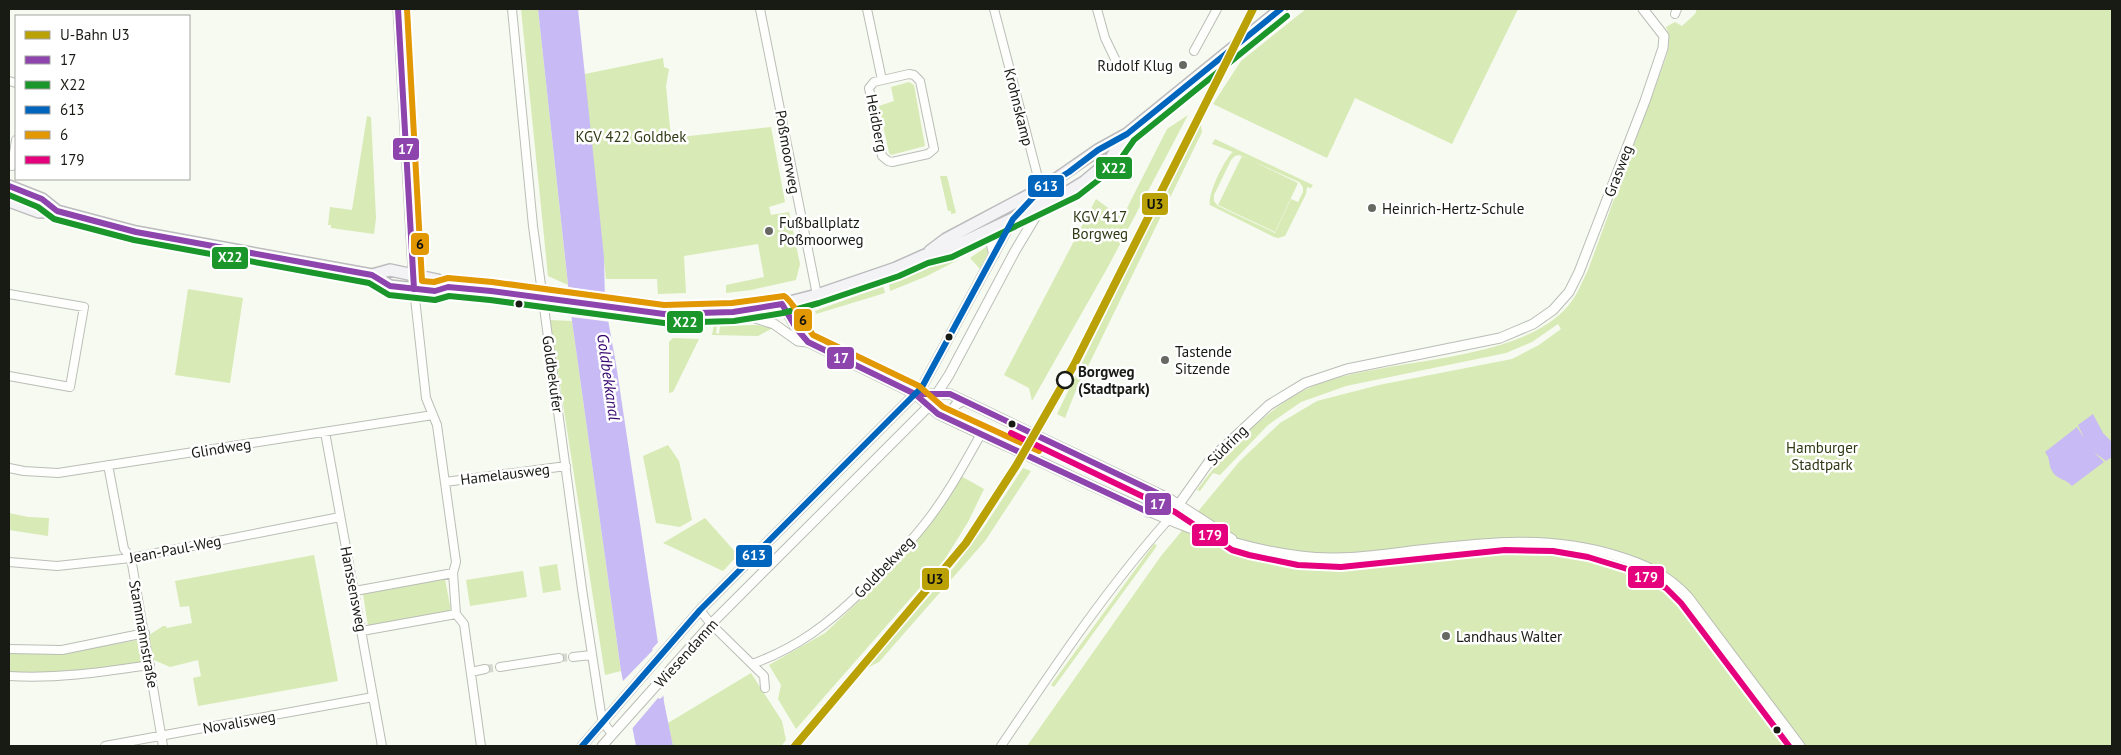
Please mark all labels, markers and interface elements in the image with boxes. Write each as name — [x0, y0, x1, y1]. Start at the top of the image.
legend — [15, 15, 190, 180]
text: U-Bahn U3 — [60, 25, 130, 44]
text: 17 — [60, 50, 76, 69]
place label: Rudolf Klug — [1097, 56, 1173, 75]
marker: Rudolf Klug — [1177, 59, 1189, 71]
street label: Krohnskamp — [1000, 66, 1038, 148]
text: X22 — [60, 75, 86, 94]
street label: Heidberg — [862, 92, 892, 154]
text: 613 — [60, 100, 85, 119]
street label: Poßmoorweg — [771, 109, 805, 195]
text: 6 — [60, 125, 68, 144]
park label: KGV 422 Goldbek — [576, 127, 687, 146]
line badge: 17 — [392, 137, 420, 161]
text: 17 — [398, 140, 414, 158]
street label: Grasweg — [1599, 142, 1637, 200]
text: 179 — [60, 150, 85, 169]
line badge: X22 — [1095, 156, 1133, 180]
text: X22 — [1102, 159, 1126, 177]
line badge: 613 — [1027, 174, 1065, 198]
text: 613 — [1034, 177, 1058, 195]
line badge: U3 — [1141, 192, 1169, 216]
text: U3 — [1147, 195, 1163, 213]
place label: Heinrich-Hertz-Schule — [1382, 199, 1524, 218]
marker: Heinrich-Hertz-Schule — [1366, 202, 1378, 214]
park label: KGV 417 Borgweg — [1072, 207, 1128, 243]
place label: Fußballplatz Poßmoorweg — [779, 213, 864, 249]
marker: Fußballplatz Poßmoorweg — [763, 225, 775, 237]
line badge: 6 — [410, 232, 430, 256]
text: 6 — [416, 235, 424, 253]
line badge: X22 — [211, 246, 249, 270]
text: X22 — [218, 248, 242, 266]
unlabelled marker — [514, 299, 524, 309]
line badge: 6 — [793, 308, 813, 332]
line badge: X22 — [666, 310, 704, 334]
text: 6 — [799, 311, 807, 329]
text: X22 — [673, 313, 697, 331]
water label: Goldbekkanal — [593, 332, 625, 422]
unlabelled marker — [944, 332, 954, 342]
street label: Goldbekufer — [538, 334, 568, 414]
place label: Tastende Sitzende — [1175, 342, 1232, 378]
line badge: 17 — [826, 346, 855, 370]
text: 17 — [833, 349, 849, 367]
marker: Tastende Sitzende — [1159, 354, 1171, 366]
place label: Borgweg (Stadtpark) — [1078, 362, 1150, 398]
marker: Borgweg (Stadtpark) — [1056, 371, 1074, 389]
unlabelled marker — [1007, 419, 1017, 429]
street label: Südring — [1203, 421, 1251, 469]
street label: Glindweg — [190, 434, 252, 462]
park label: Hamburger Stadtpark — [1786, 438, 1858, 474]
street label: Hamelausweg — [459, 459, 551, 489]
line badge: 17 — [1144, 492, 1172, 516]
text: 17 — [1150, 495, 1166, 513]
line badge: 179 — [1191, 523, 1229, 547]
text: 179 — [1198, 526, 1222, 544]
street label: Jean-Paul-Weg — [126, 531, 223, 567]
street label: Goldbekweg — [850, 532, 918, 602]
line badge: 613 — [735, 544, 773, 568]
street label: Hanssensweg — [336, 545, 372, 633]
text: 613 — [742, 546, 766, 564]
line badge: 179 — [1627, 565, 1665, 589]
line badge: U3 — [921, 567, 950, 591]
text: 179 — [1634, 568, 1658, 586]
text: U3 — [927, 570, 943, 588]
street label: Stammannstraße — [125, 579, 163, 689]
street label: Wiesendamm — [650, 615, 722, 691]
place label: Landhaus Walter — [1456, 627, 1562, 646]
marker: Landhaus Walter — [1440, 630, 1452, 642]
street label: Novalisweg — [201, 706, 277, 738]
unlabelled marker — [1772, 725, 1782, 735]

